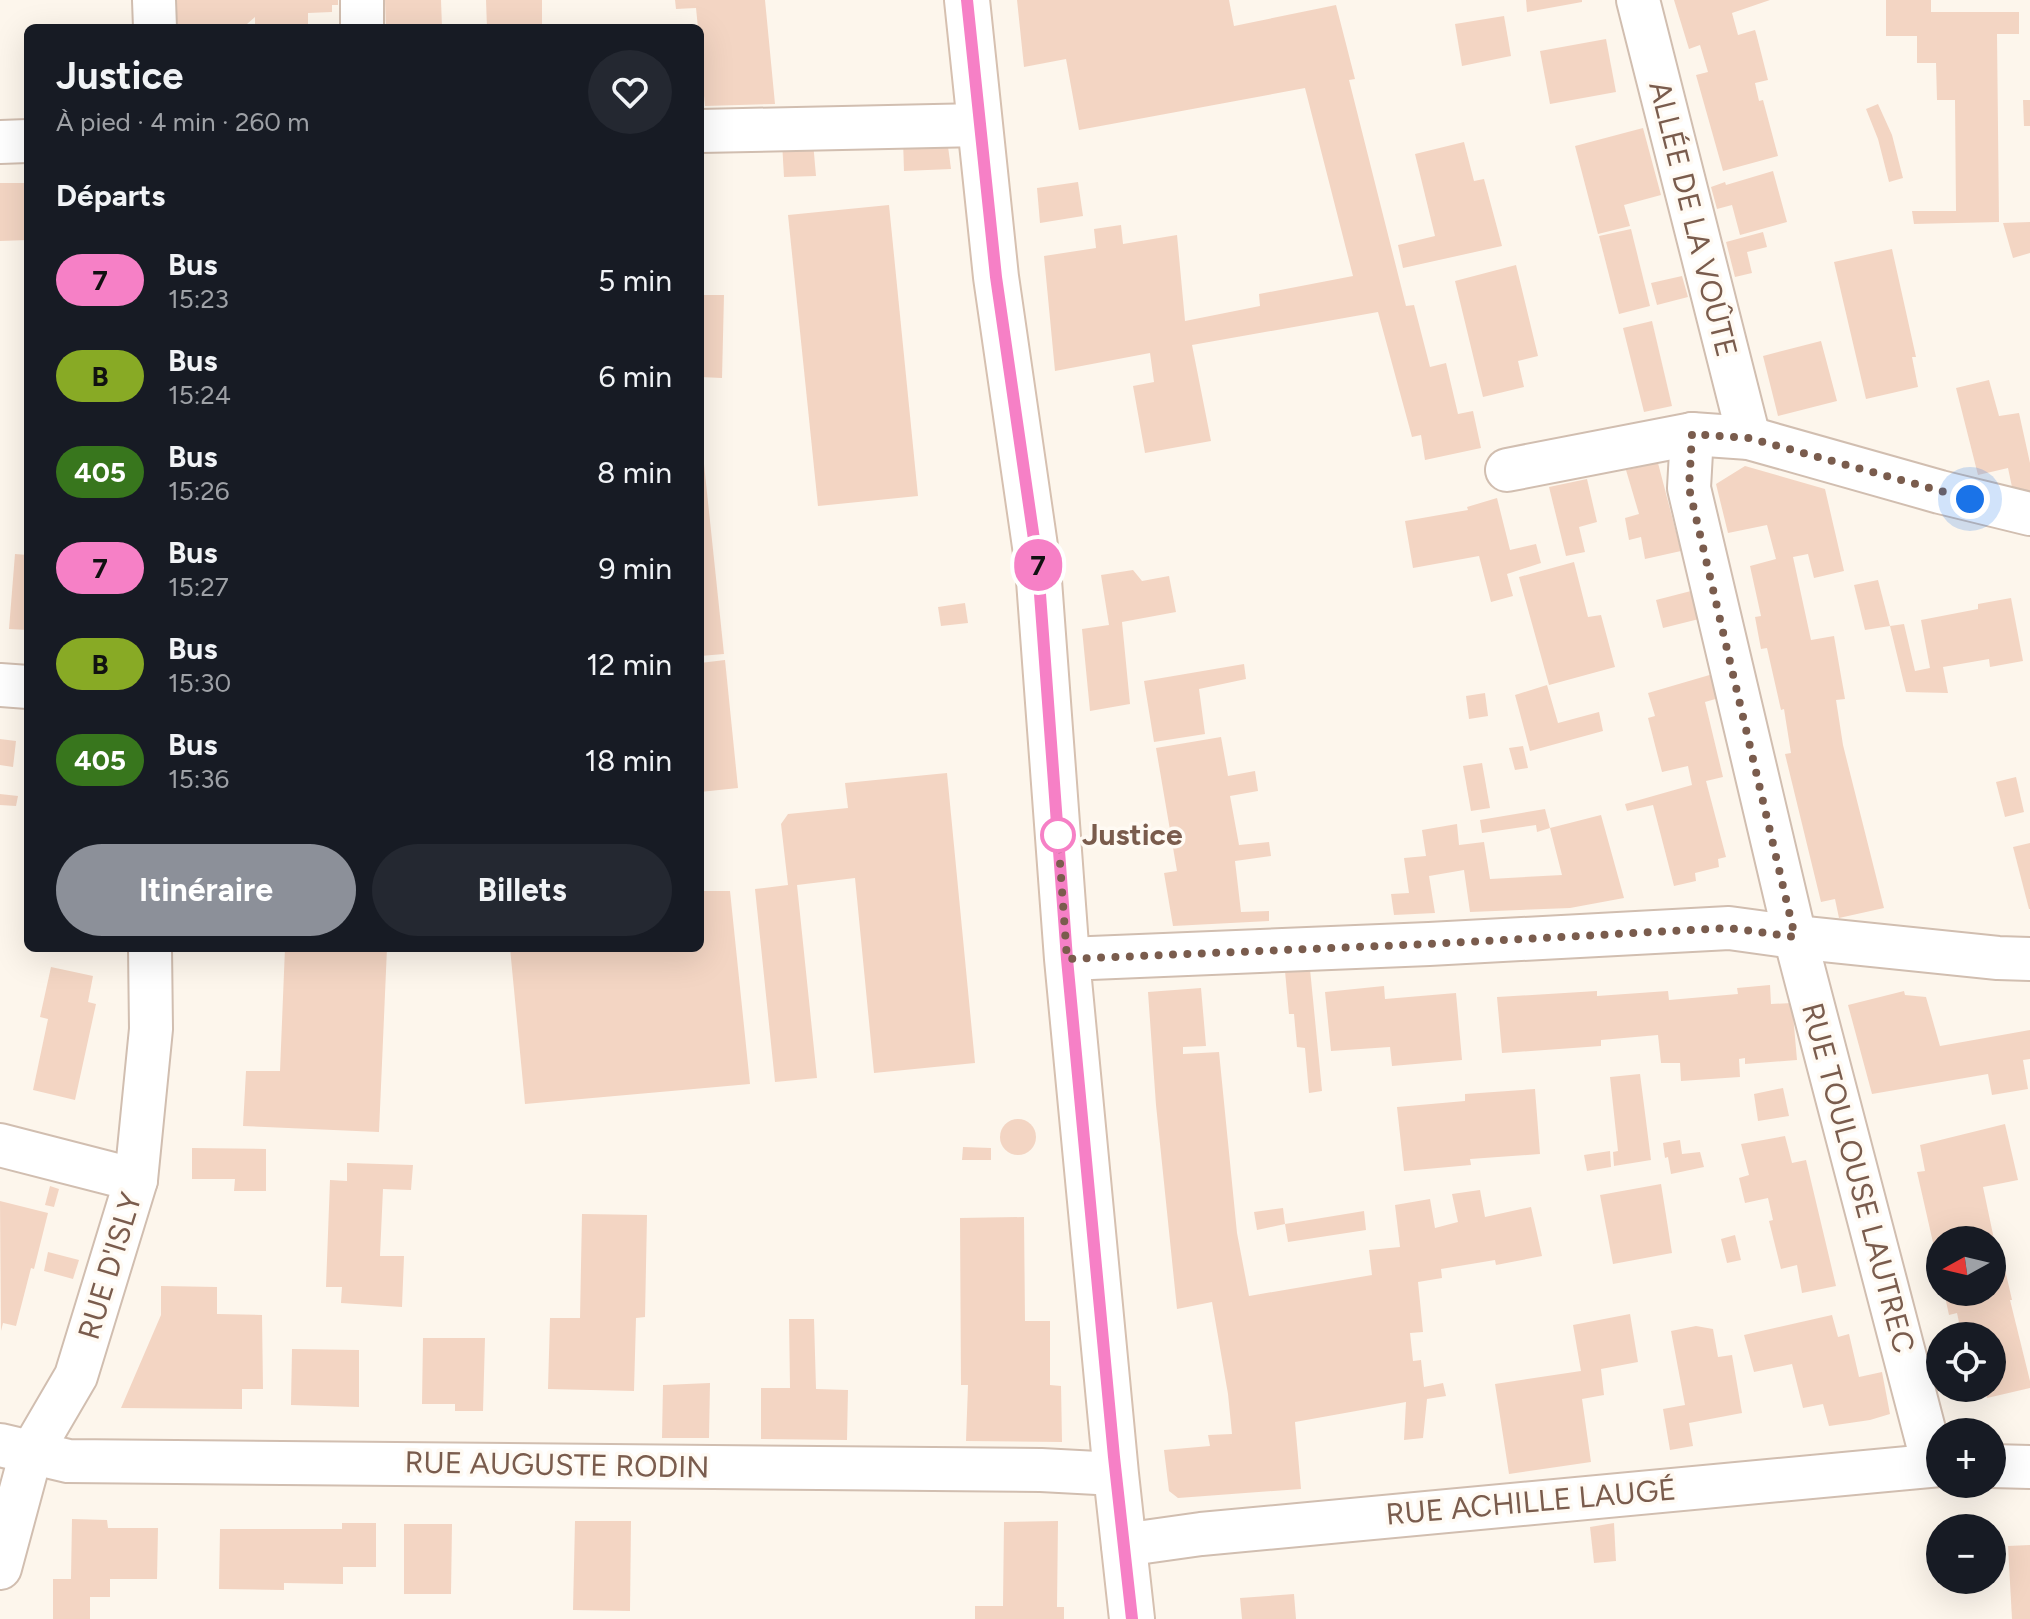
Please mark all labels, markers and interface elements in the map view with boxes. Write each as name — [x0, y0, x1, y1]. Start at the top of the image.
button: heart — [588, 50, 672, 134]
text: Justice — [56, 53, 183, 99]
street label: ALLÉE DE LA VOÛTE — [1641, 77, 1746, 361]
text: À pied · 4 min · 260 m — [56, 106, 309, 138]
text: Départs — [56, 177, 165, 214]
text: Bus — [168, 246, 217, 283]
text: 5 min — [598, 262, 672, 299]
text: 7 — [92, 263, 108, 297]
text: 15:23 — [168, 283, 229, 315]
text: Bus — [168, 342, 217, 379]
text: 6 min — [598, 358, 672, 395]
text: B — [91, 359, 109, 393]
text: 15:24 — [168, 379, 231, 411]
text: Bus — [168, 438, 217, 475]
text: 8 min — [597, 454, 672, 491]
text: 405 — [74, 455, 126, 489]
text: 15:26 — [168, 475, 230, 507]
your location — [1950, 479, 1990, 519]
text: Bus — [168, 534, 217, 571]
line badge: 7 — [1012, 539, 1064, 591]
text: 7 — [1030, 548, 1046, 582]
text: 9 min — [598, 550, 672, 587]
text: 7 — [92, 551, 108, 585]
text: 15:27 — [168, 571, 229, 603]
text: Bus — [168, 630, 217, 667]
text: 12 min — [586, 646, 672, 683]
text: B — [91, 647, 109, 681]
text: 15:30 — [168, 667, 231, 699]
text: Bus — [168, 726, 217, 763]
text: 18 min — [585, 742, 672, 779]
text: 405 — [74, 743, 126, 777]
text: 15:36 — [168, 763, 229, 795]
place label: Justice — [1082, 816, 1183, 853]
marker: Justice — [1041, 818, 1075, 852]
button: Itinéraire — [56, 844, 356, 936]
button: Billets — [372, 844, 672, 936]
street label: RUE TOULOUSE LAUTREC — [1794, 999, 1923, 1357]
street label: RUE D'ISLY — [70, 1188, 149, 1344]
north arrow — [1926, 1226, 2006, 1306]
map controls — [1926, 1226, 2006, 1594]
button: locate — [1926, 1322, 2006, 1402]
button: + — [1926, 1418, 2006, 1498]
street label: RUE AUGUSTE RODIN — [404, 1443, 710, 1486]
street label: RUE ACHILLE LAUGÉ — [1384, 1470, 1678, 1533]
button: − — [1926, 1514, 2006, 1594]

